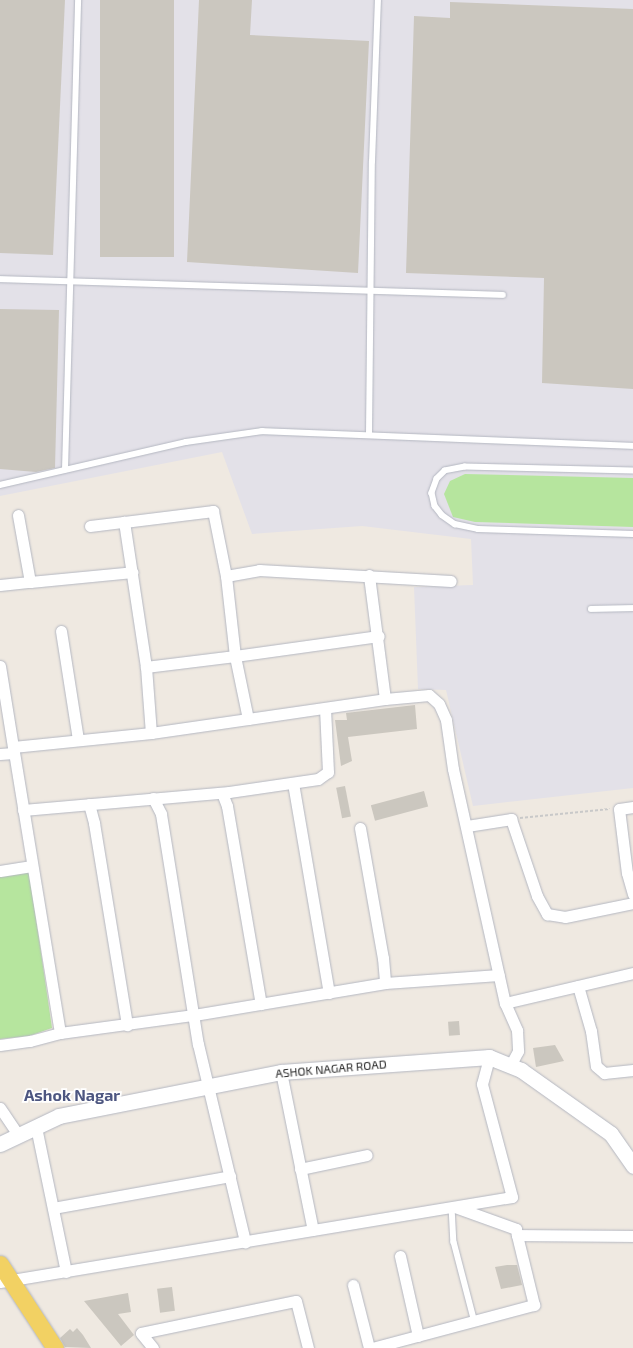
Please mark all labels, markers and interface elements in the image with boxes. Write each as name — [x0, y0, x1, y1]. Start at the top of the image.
street label: ASHOK NAGAR ROAD — [275, 1057, 387, 1081]
district label: Ashok Nagar — [24, 1085, 120, 1105]

